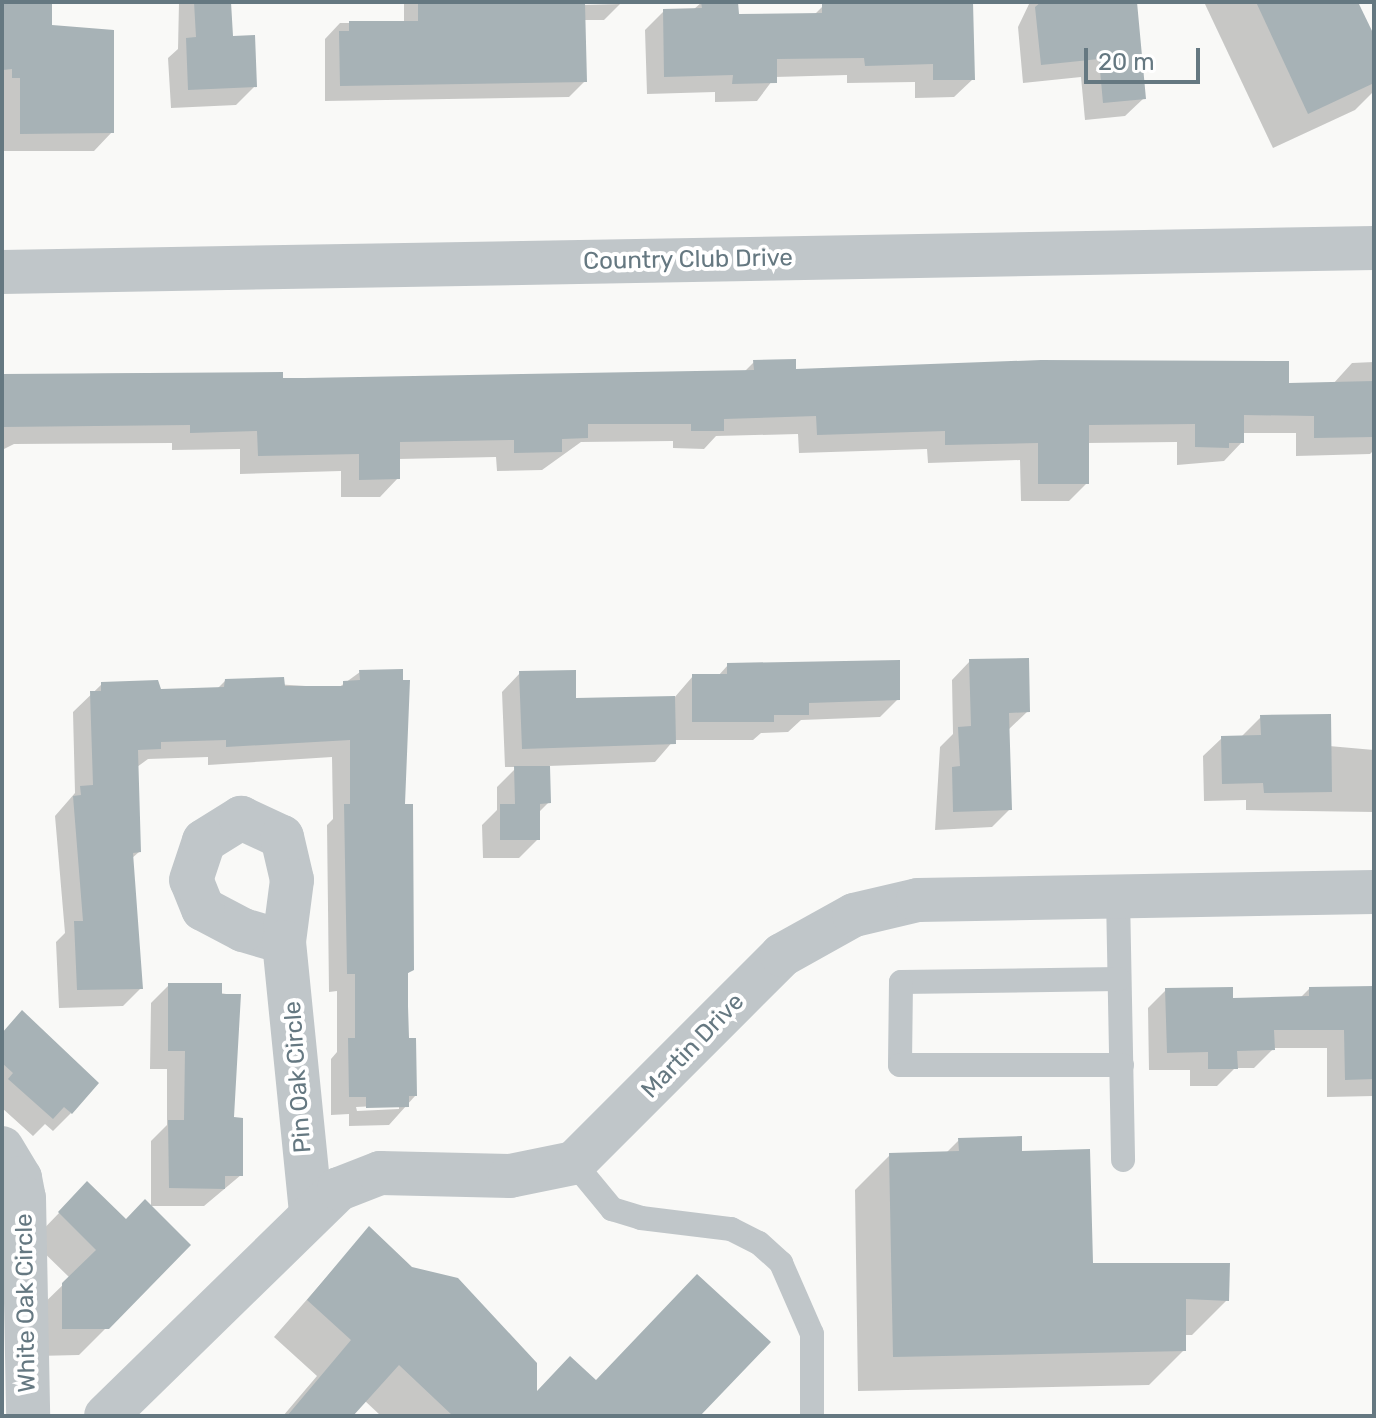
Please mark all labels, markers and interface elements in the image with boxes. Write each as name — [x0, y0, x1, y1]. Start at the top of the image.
scale bar — [1088, 32, 1204, 82]
text: 20 m — [1098, 48, 1155, 76]
street label: Country Club Drive — [583, 244, 793, 276]
street label: Martin Drive — [636, 988, 750, 1104]
street label: Pin Oak Circle — [278, 1000, 318, 1154]
street label: White Oak Circle — [10, 1213, 42, 1393]

